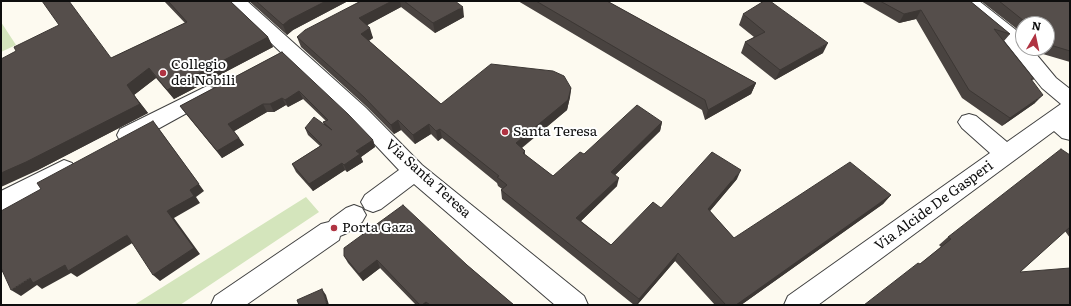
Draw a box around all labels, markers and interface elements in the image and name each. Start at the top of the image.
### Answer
north arrow [1015,16,1055,56]
text: N [1031,17,1043,34]
place label: Collegio dei Nobili [171,57,235,90]
marker: Collegio dei Nobili [158,68,168,78]
place label: Santa Teresa [513,124,597,140]
marker: Santa Teresa [500,127,510,137]
street label: Via Santa Teresa [382,136,474,222]
street label: Via Alcide De Gasperi [872,157,996,255]
place label: Porta Gaza [342,220,413,236]
marker: Porta Gaza [329,223,339,233]

